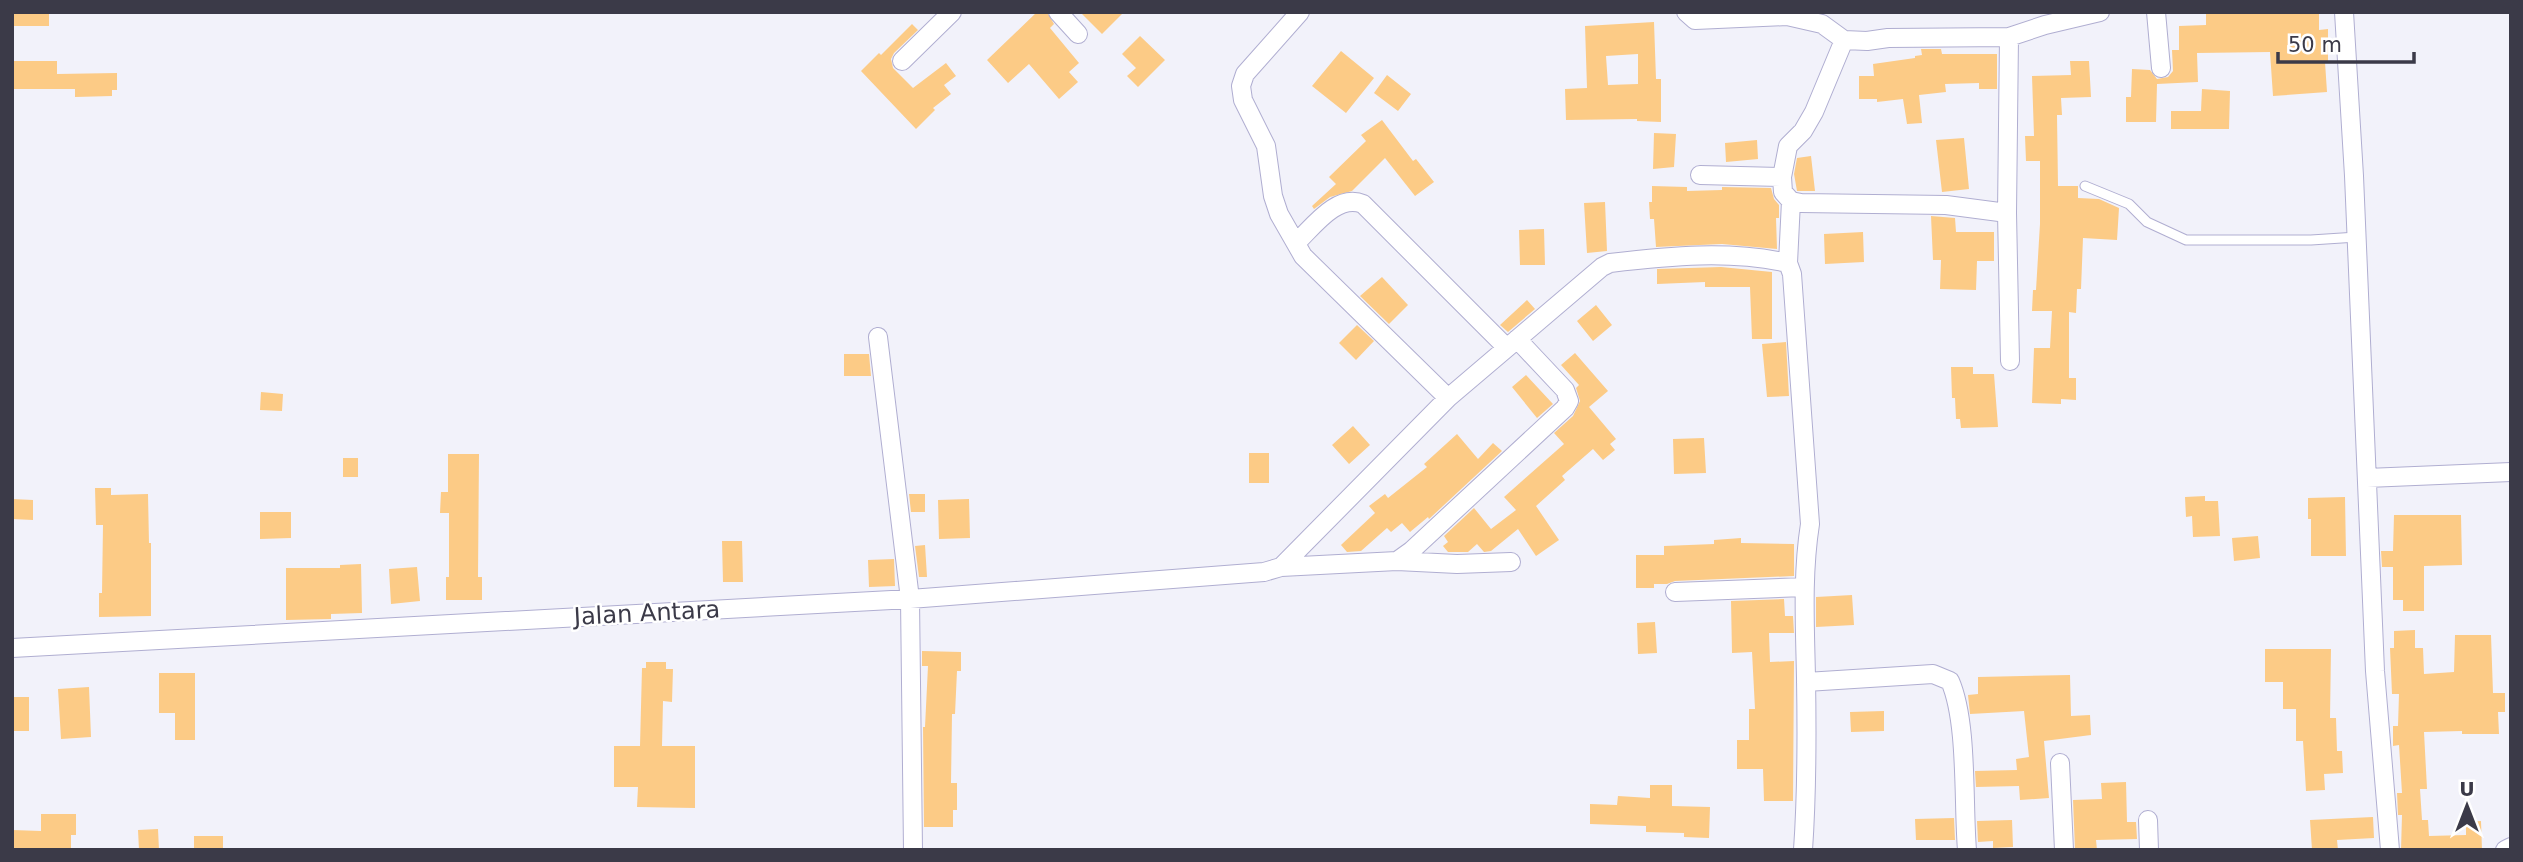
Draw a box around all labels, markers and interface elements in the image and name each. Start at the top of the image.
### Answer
scale bar [2278,21,2414,65]
text: 50 m [2288,33,2342,57]
street label: Jalan Antara [571,595,721,631]
north arrow [2432,771,2502,841]
text: U [2459,778,2475,800]

